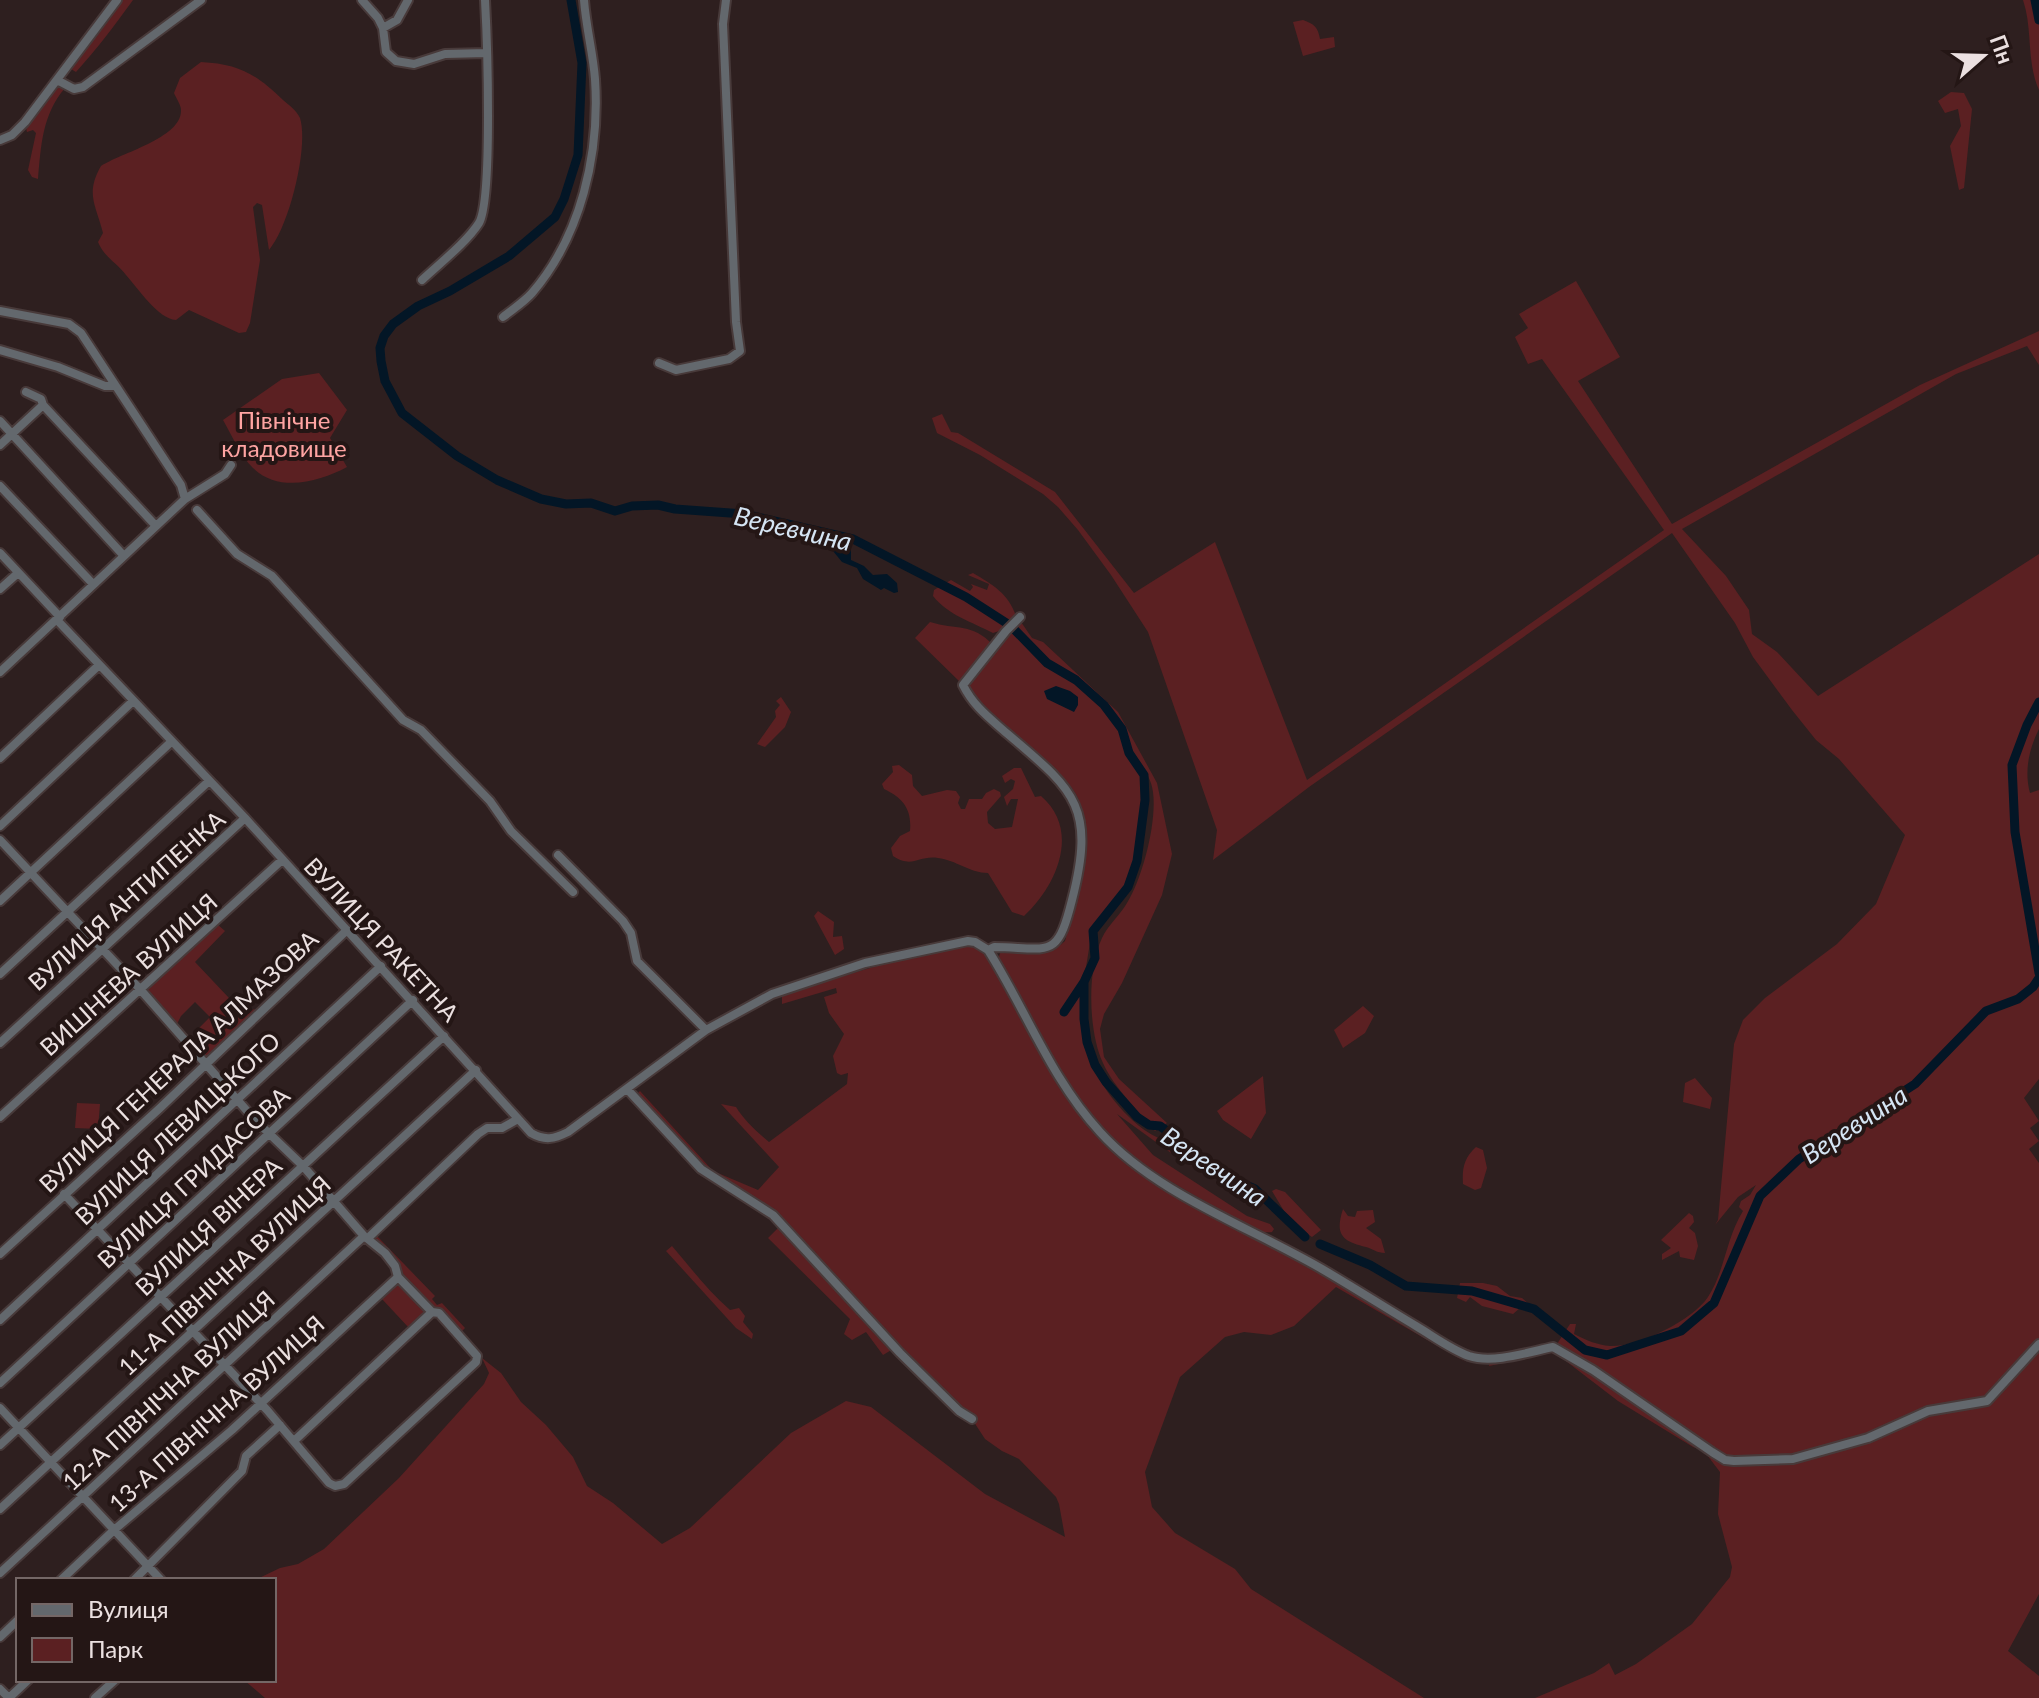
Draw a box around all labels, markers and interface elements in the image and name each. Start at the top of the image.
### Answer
north arrow [1943,16,2023,96]
text: Пн [1985,31,2020,67]
park label: Північне кладовище [221,405,347,462]
water label: Веревчина [731,499,855,557]
street label: ВУЛИЦЯ АНТИПЕНКА [22,804,231,996]
street label: ВУЛИЦЯ РАКЕТНА [299,851,466,1028]
street label: ВИШНЕВА ВУЛИЦЯ [33,887,223,1061]
street label: ВУЛИЦЯ ГЕНЕРАЛА АЛМАЗОВА [33,923,324,1198]
street label: ВУЛИЦЯ ЛЕВИЦЬКОГО [69,1025,285,1231]
water label: Веревчина [1795,1078,1913,1170]
street label: ВУЛИЦЯ ГРИДАСОВА [91,1080,296,1274]
water label: Веревчина [1155,1119,1273,1213]
street label: ВУЛИЦЯ ВІНЕРА [129,1150,288,1301]
street label: 11-А ПІВНІЧНА ВУЛИЦЯ [112,1169,336,1381]
street label: 12-А ПІВНІЧНА ВУЛИЦЯ [56,1284,280,1496]
street label: 13-А ПІВНІЧНА ВУЛИЦЯ [102,1309,330,1517]
legend [16,1578,276,1682]
text: Вулиця [88,1594,169,1623]
text: Парк [88,1634,144,1663]

